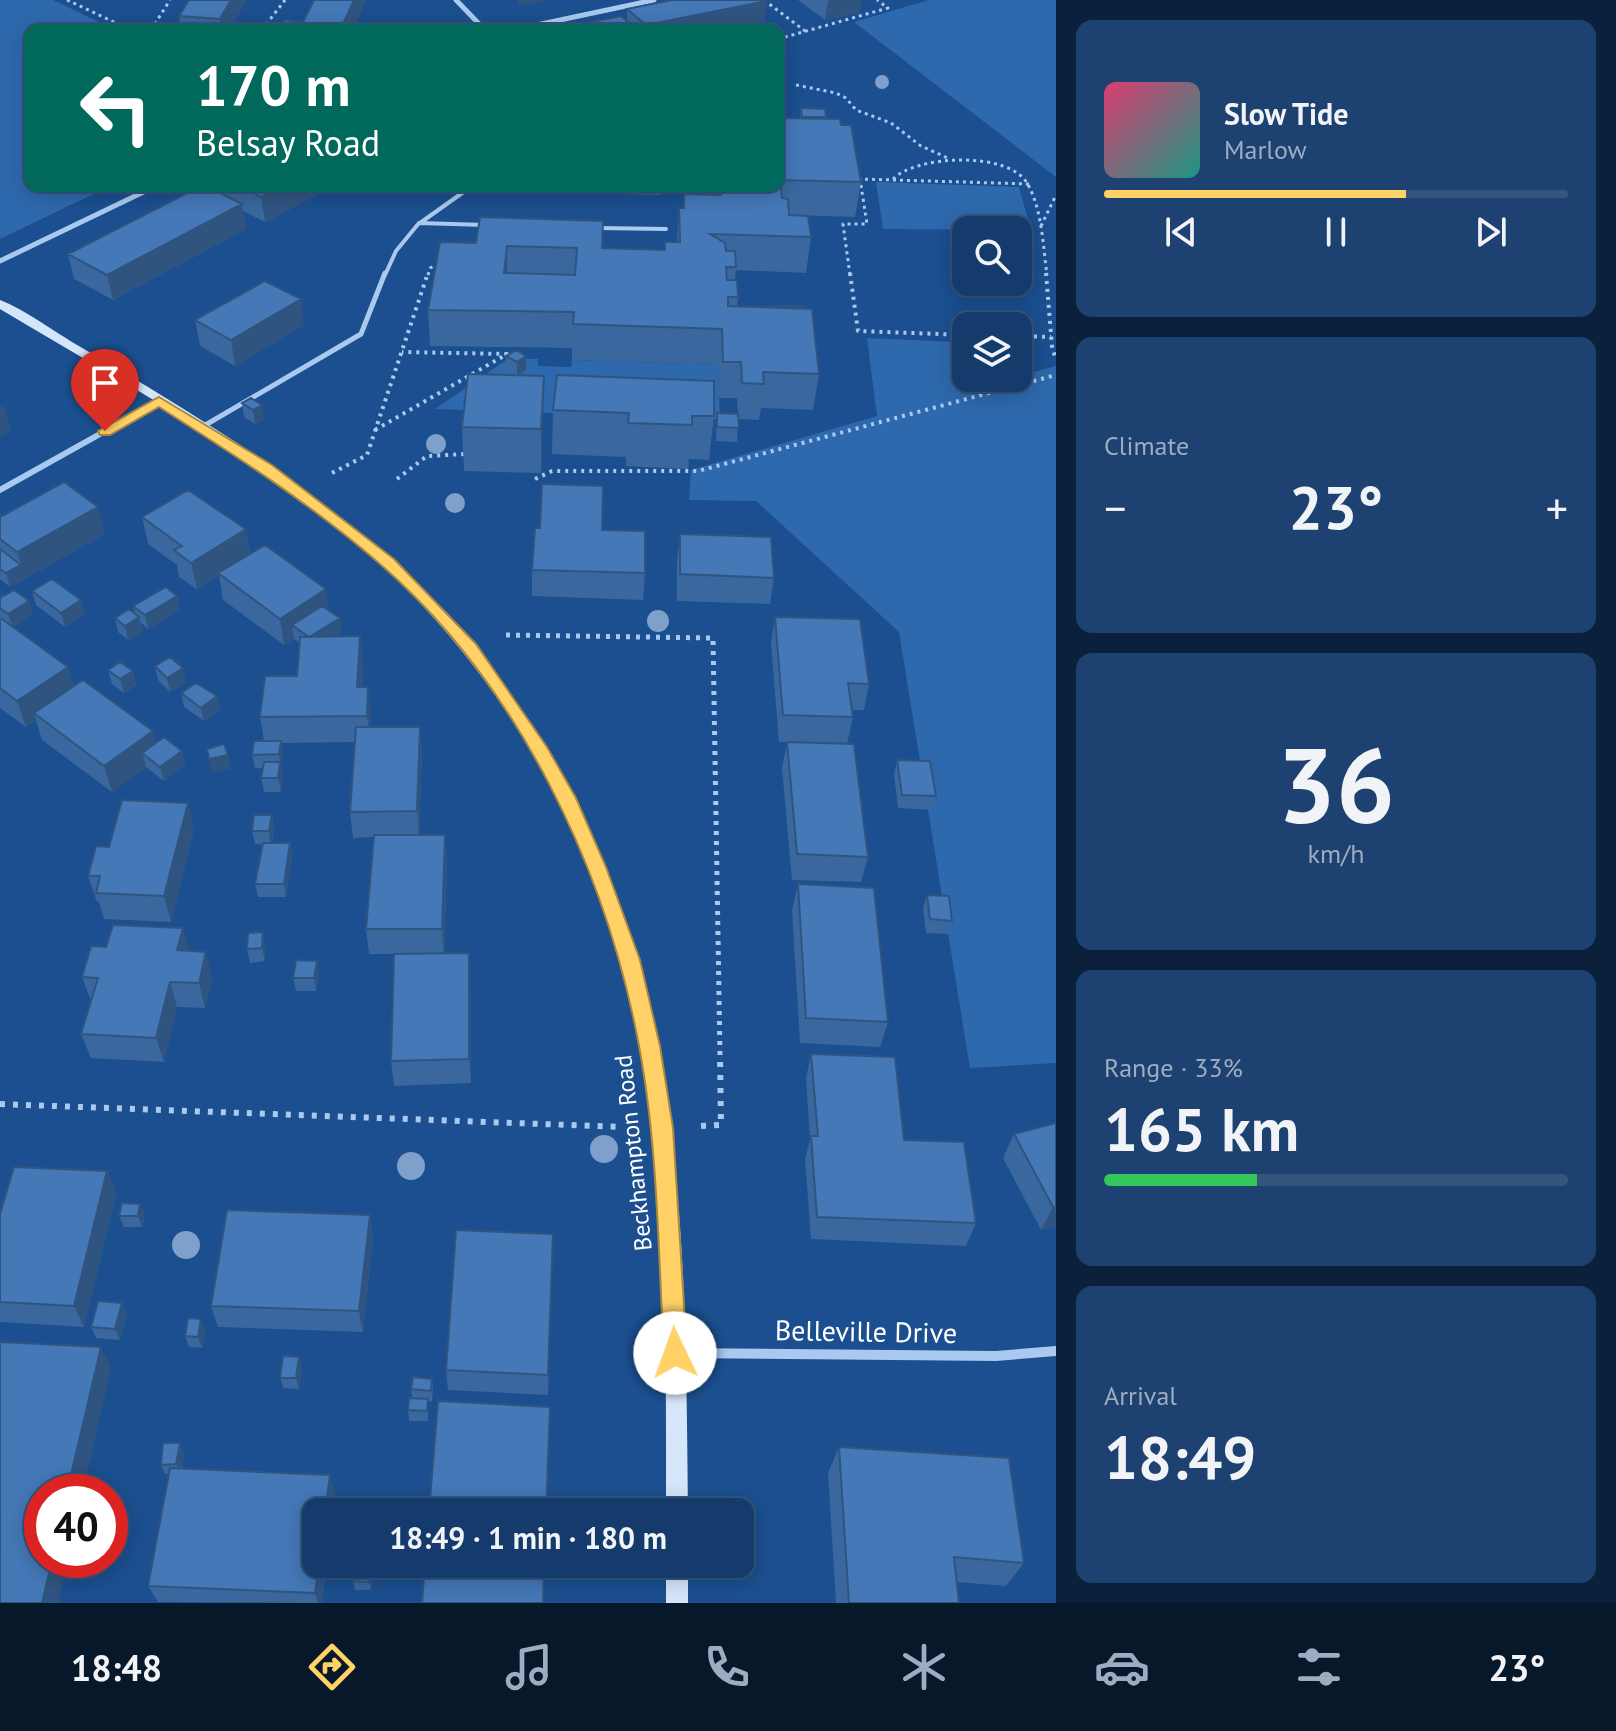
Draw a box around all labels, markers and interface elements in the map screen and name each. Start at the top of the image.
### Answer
text: 170 m [196,49,351,121]
icon: left [64,56,168,160]
text: Slow Tide [1224,94,1349,133]
text: Belsay Road [196,119,380,166]
text: Marlow [1224,133,1307,166]
icon: previous [1159,210,1203,254]
icon: pause [1314,210,1358,254]
icon: next [1469,210,1513,254]
map controls [952,216,1032,392]
button: search [952,216,1032,296]
button: layers [952,312,1032,392]
pin [71,349,139,431]
icon: arrive [83,361,127,405]
text: Climate [1104,429,1189,462]
text: 23° [1289,468,1383,546]
text: − [1104,479,1126,536]
text: + [1546,479,1568,536]
text: 36 [1277,717,1395,852]
text: km/h [1308,837,1365,870]
text: Range · 33% [1104,1051,1243,1084]
street label: Beckhampton Road [607,1053,659,1253]
text: 165 km [1104,1090,1299,1168]
position arrow [633,1311,717,1395]
street label: Belleville Drive [775,1311,957,1351]
text: Arrival [1104,1379,1177,1412]
text: 18:49 [1104,1418,1256,1496]
speed limit sign: 40 [24,1474,128,1578]
text: 18:49 · 1 min · 180 m [389,1518,667,1557]
icon: directions [304,1639,360,1695]
icon: music [501,1639,557,1695]
icon: phone [699,1639,755,1695]
icon: climate [896,1639,952,1695]
icon: car [1094,1639,1150,1695]
icon: filters [1291,1639,1347,1695]
text: 18:48 [71,1644,162,1691]
text: 23° [1489,1644,1545,1691]

